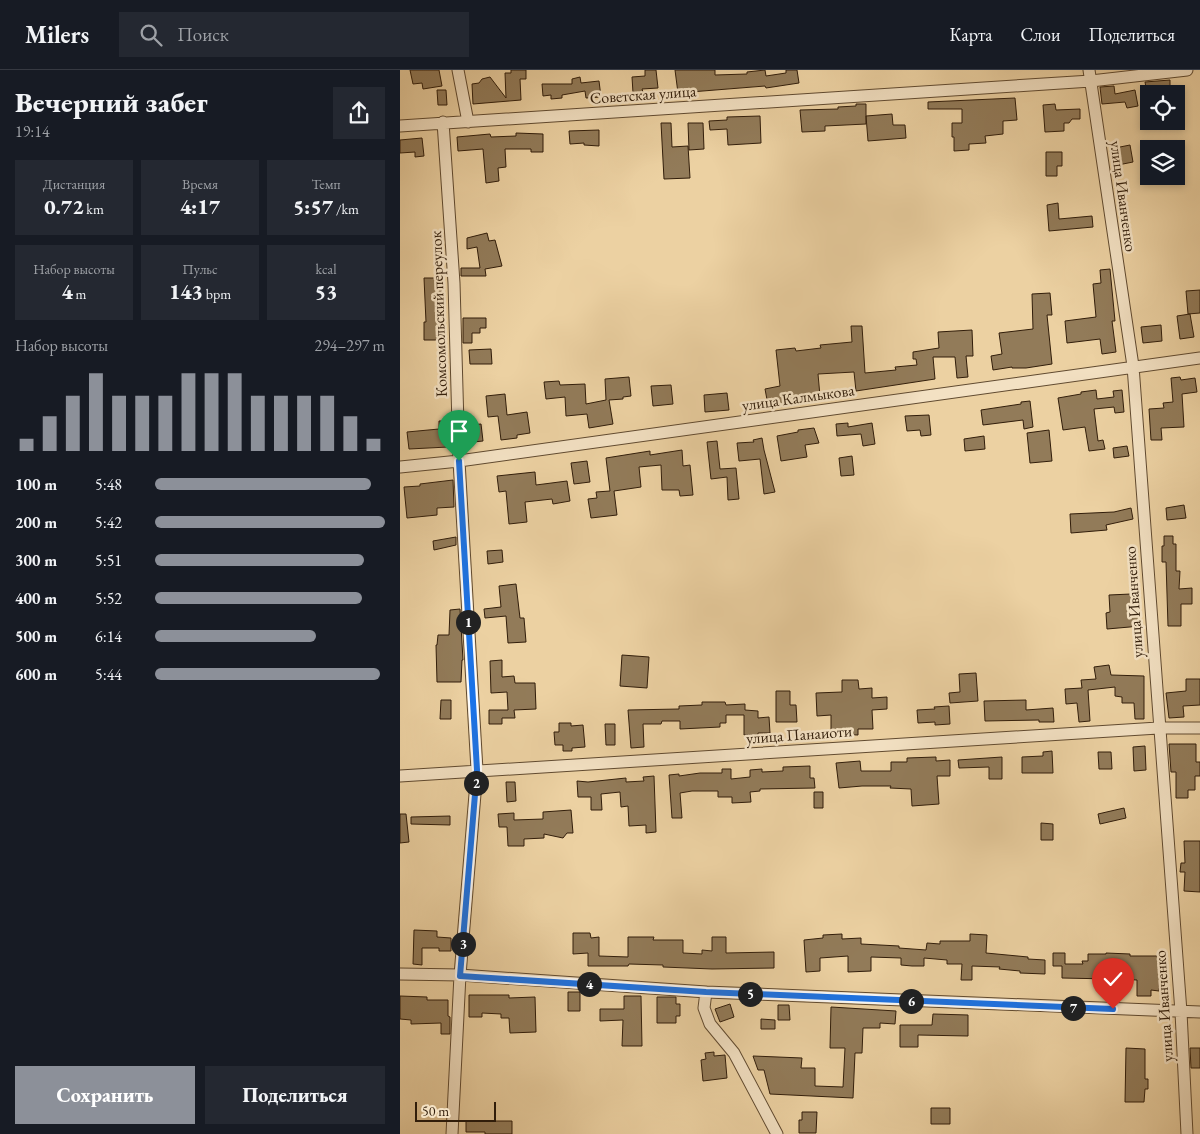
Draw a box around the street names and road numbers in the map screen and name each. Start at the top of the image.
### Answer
street label: Советская улица [589,80,698,109]
street label: улица Иванченко [1105,139,1142,253]
street label: Комсомольский переулок [425,230,452,397]
street label: улица Калмыкова [740,379,856,416]
street label: улица Иванченко [1119,545,1148,659]
street label: улица Панаиоти [745,720,853,749]
street label: улица Иванченко [1149,949,1178,1063]

